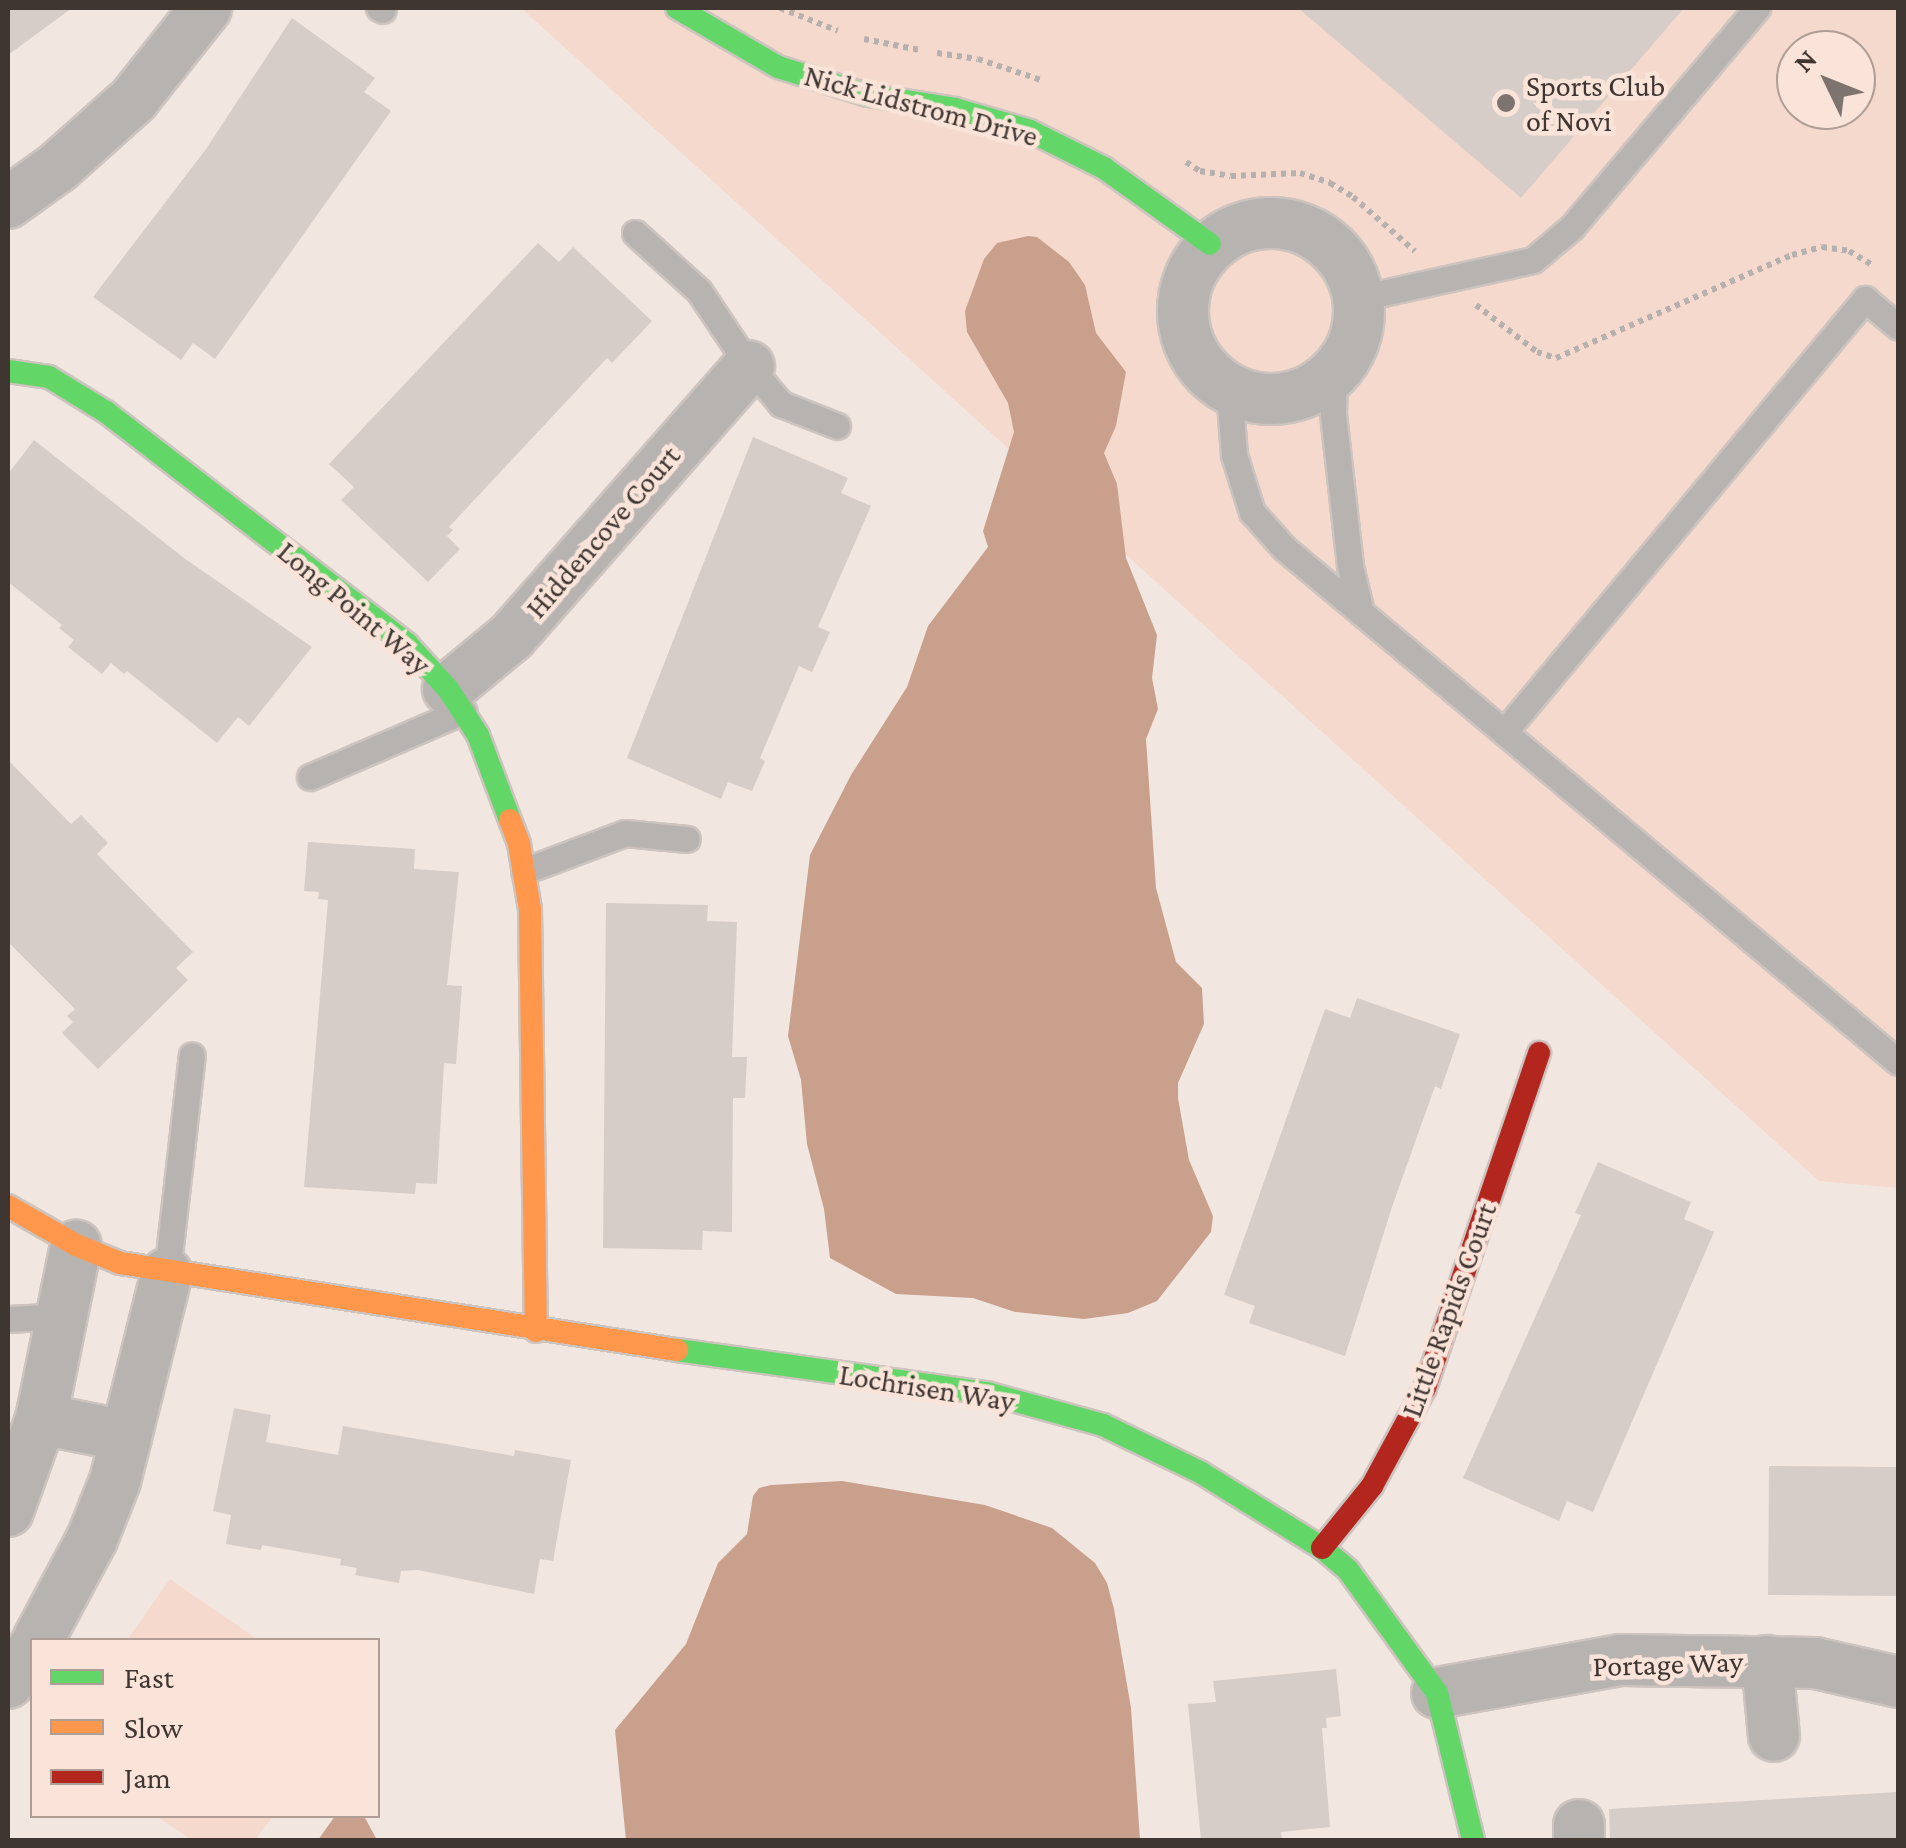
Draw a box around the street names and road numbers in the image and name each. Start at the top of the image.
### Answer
street label: Nick Lidstrom Drive [800,58,1042,154]
street label: Hiddencove Court [518,438,688,626]
street label: Long Point Way [270,534,438,682]
street label: Little Rapids Court [1394,1198,1504,1422]
street label: Lochrisen Way [837,1356,1017,1420]
street label: Portage Way [1592,1643,1744,1685]

